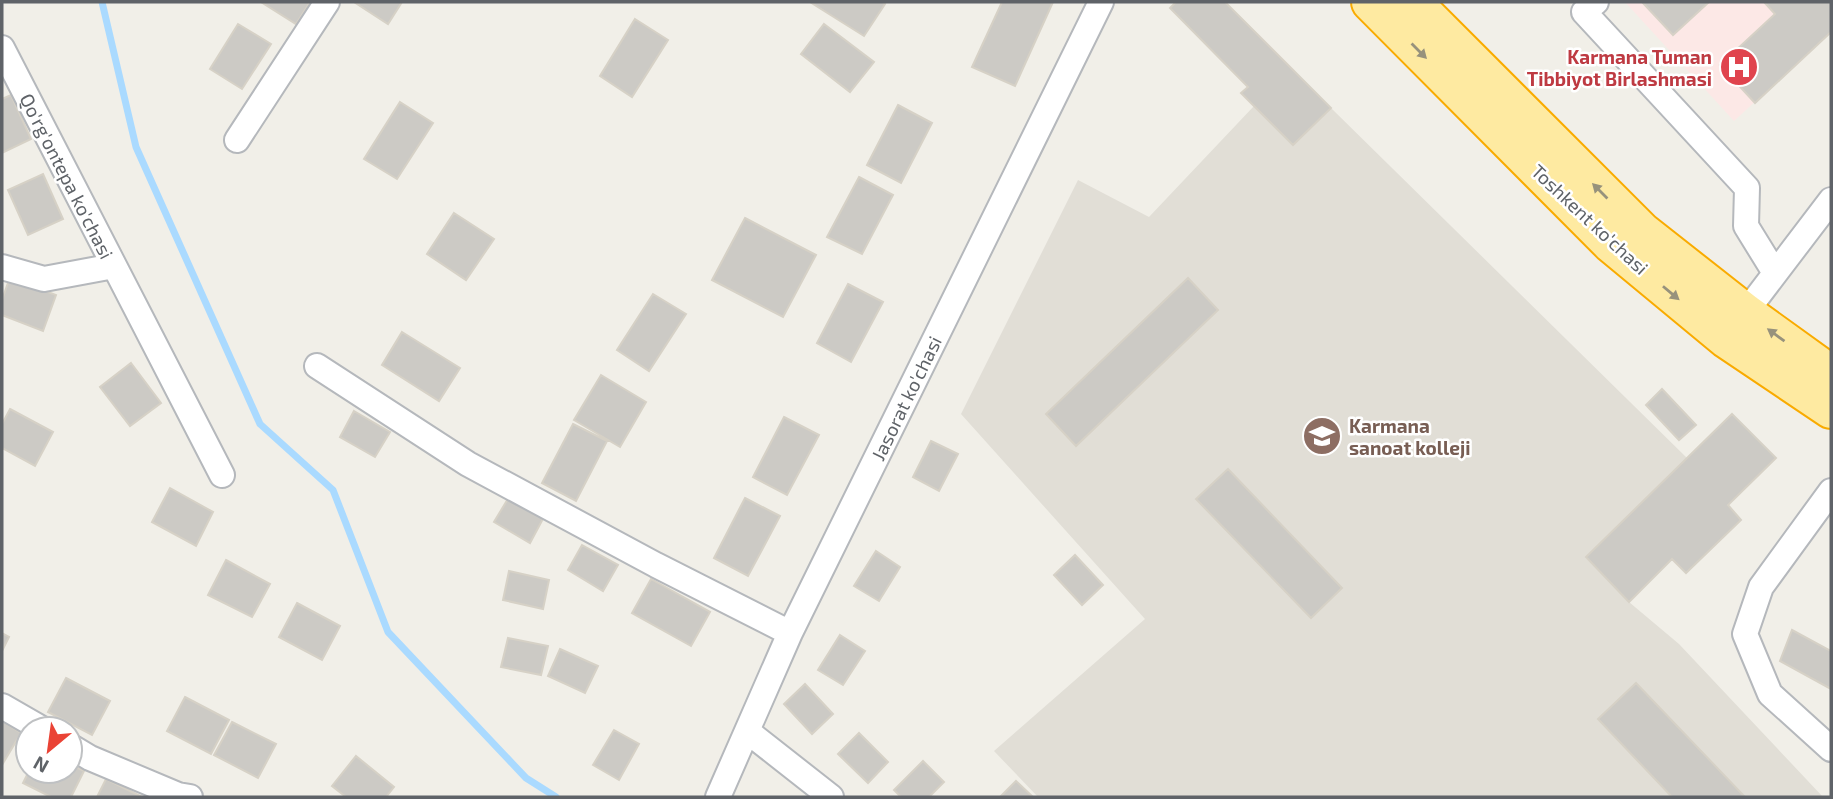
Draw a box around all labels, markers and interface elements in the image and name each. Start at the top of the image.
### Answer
one-way arrow [1410,42,1426,59]
place label: Karmana Tuman Tibbiyot Birlashmasi [1527,45,1712,91]
hospital icon: Karmana Tuman Tibbiyot Birlashmasi [1718,46,1760,88]
street label: Qo'rg'ontepa ko'chasi [15,89,119,263]
street label: Toshkent ko'chasi [1527,159,1653,279]
one-way arrow [1592,182,1609,199]
one-way arrow [1663,285,1680,300]
one-way arrow [1767,328,1785,342]
street label: Jasorat ko'chasi [866,332,946,464]
place label: Karmana sanoat kolleji [1349,414,1470,459]
school or university icon: Karmana sanoat kolleji [1301,415,1343,457]
north arrow [14,715,84,785]
text: N [29,752,52,779]

